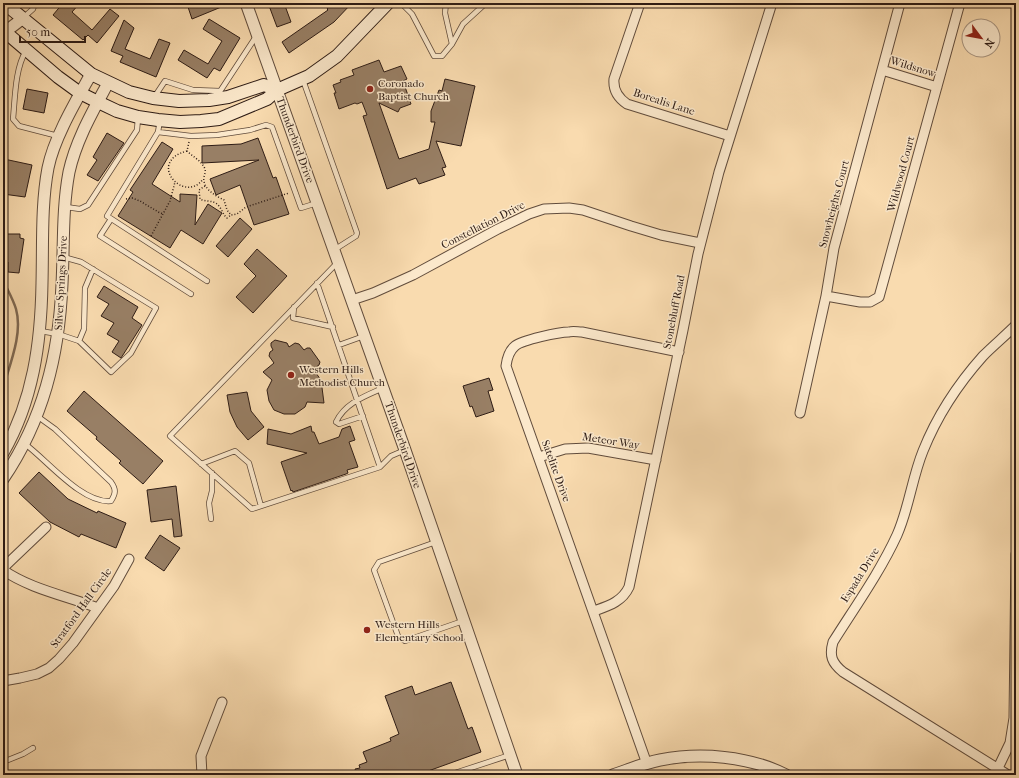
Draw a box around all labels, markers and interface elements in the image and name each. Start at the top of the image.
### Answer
scale bar [20,18,85,44]
north arrow [961,18,1001,58]
text: 50 m [26,25,50,39]
text: N [981,36,997,51]
street label: Wildsnow [888,54,938,80]
place label: Coronado Baptist Church [378,77,450,103]
marker: Coronado Baptist Church [365,84,375,94]
street label: Borealis Lane [632,86,697,118]
street label: Thunderbird Drive [273,95,317,186]
street label: Wildwood Court [884,135,917,214]
street label: Snowheights Court [816,159,852,249]
street label: Constellation Drive [439,198,527,252]
street label: Silver Springs Drive [52,235,70,331]
street label: Stonebluff Road [660,273,688,350]
place label: Western Hills Methodist Church [298,363,386,389]
marker: Western Hills Methodist Church [286,370,296,380]
street label: Thunderbird Drive [382,400,424,491]
street label: Meteor Way [581,430,642,452]
street label: Satelite Drive [539,438,573,504]
street label: Espada Drive [838,545,882,605]
street label: Stratford Hall Circle [48,565,115,651]
place label: Western Hills Elementary School [374,618,464,644]
marker: Western Hills Elementary School [362,625,372,635]

